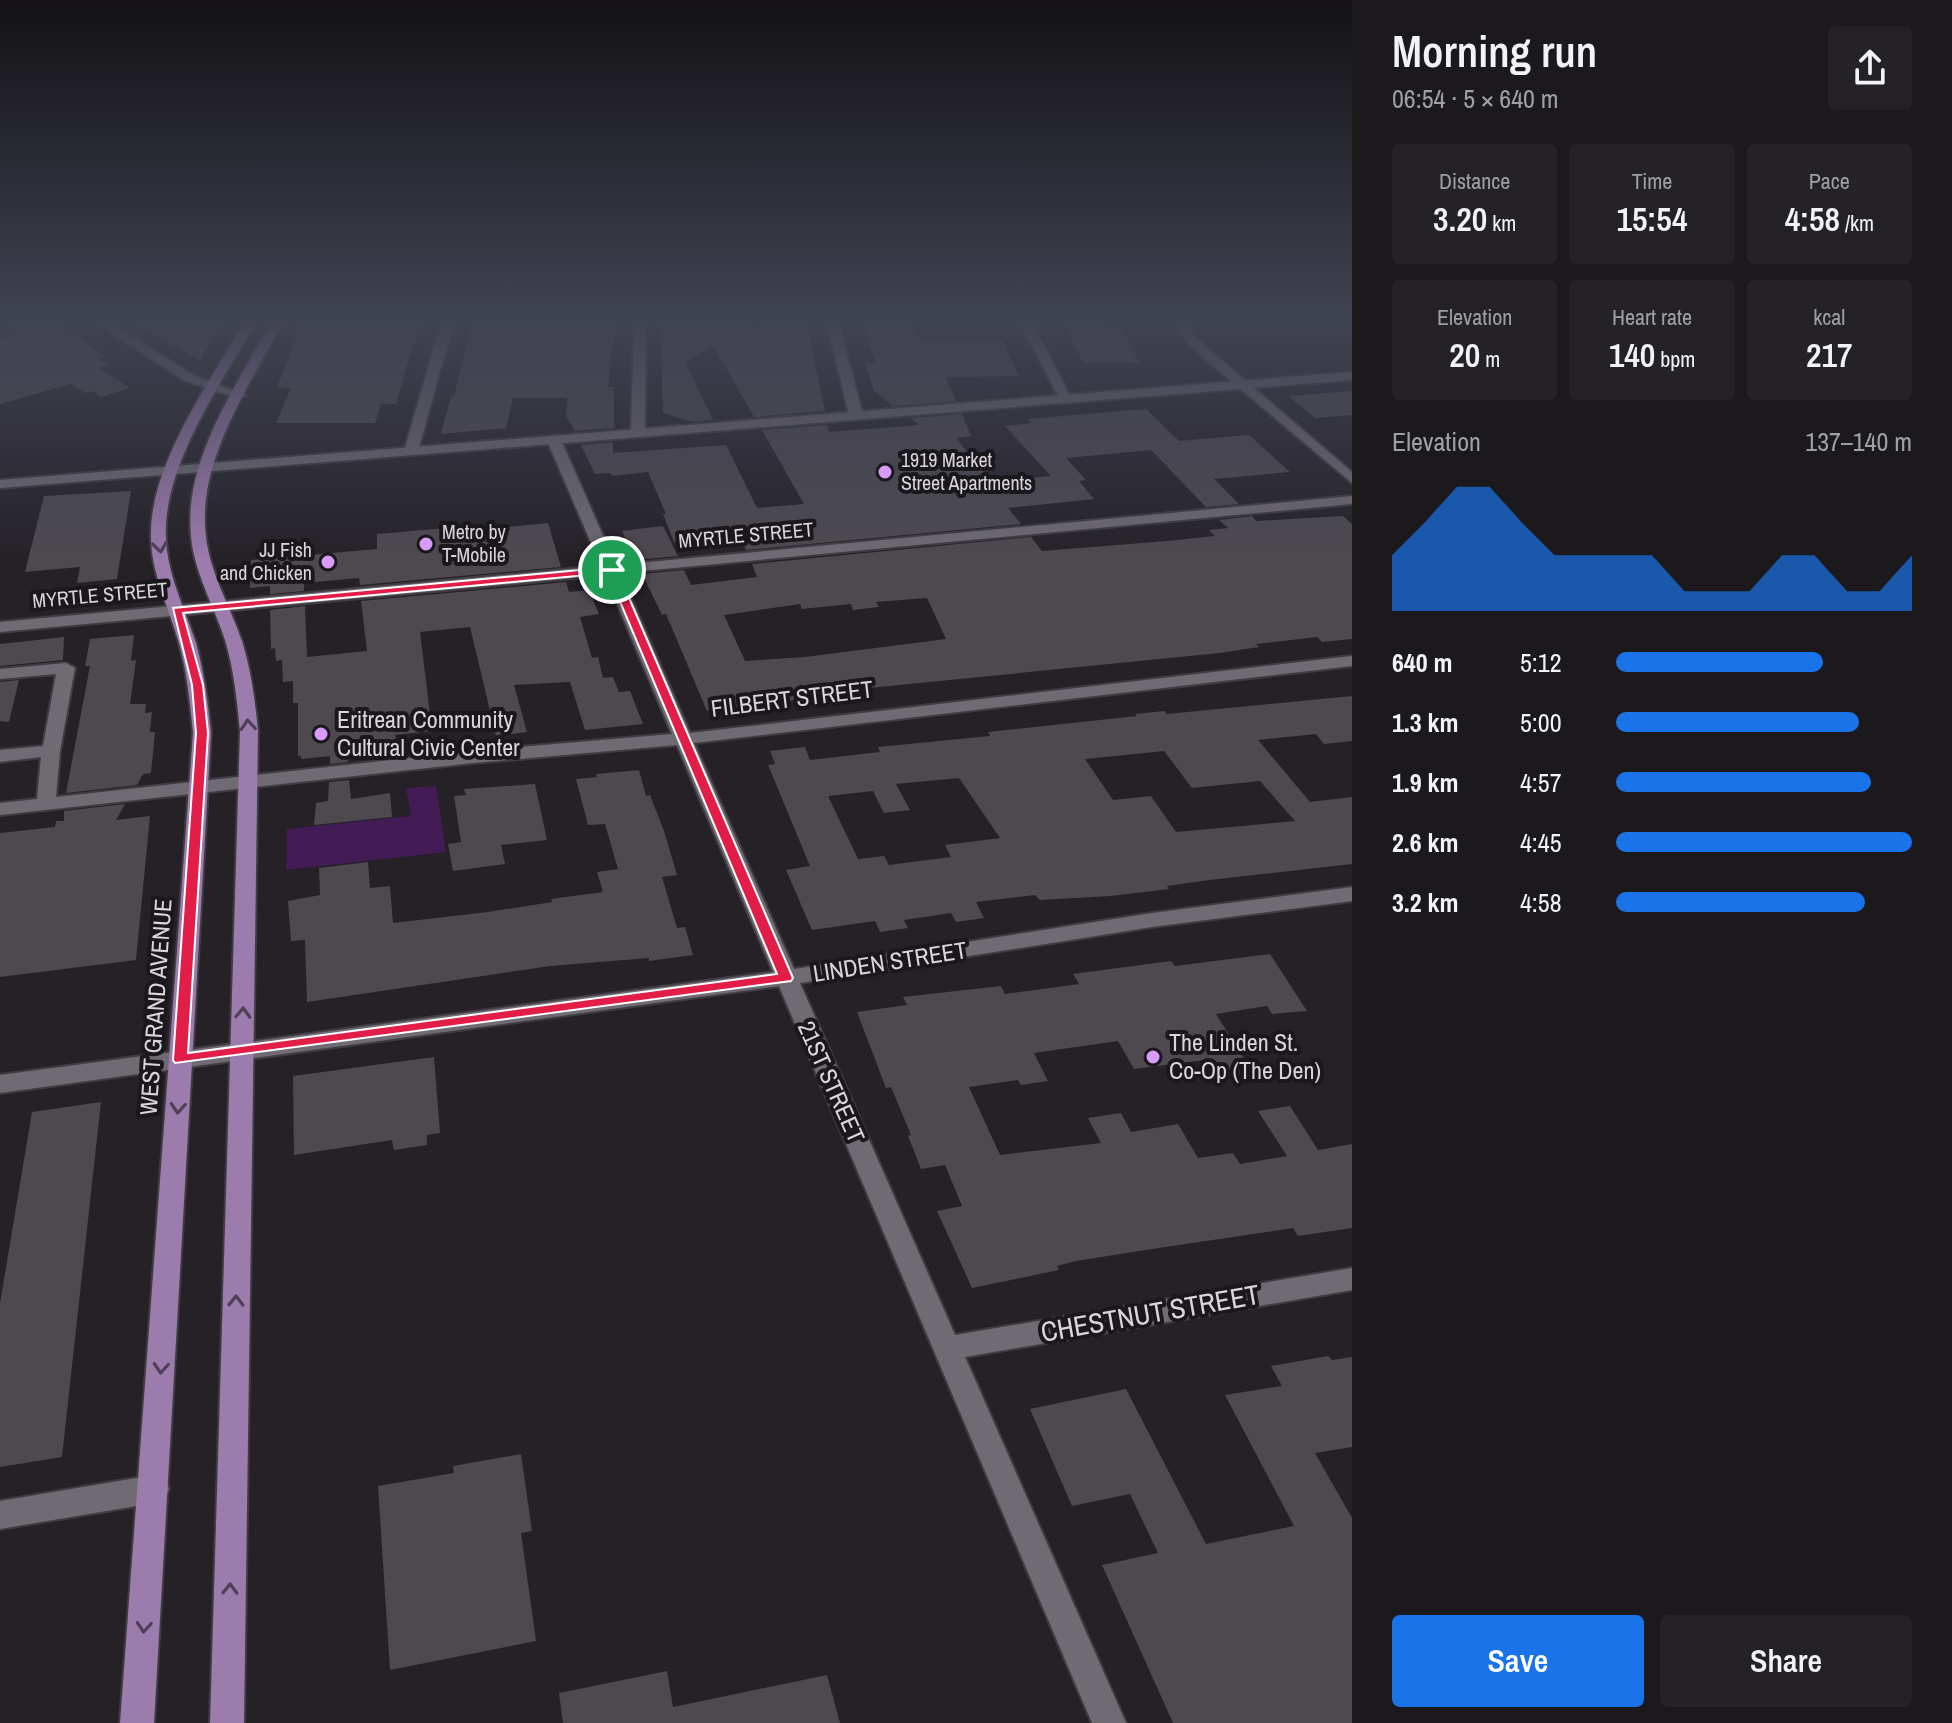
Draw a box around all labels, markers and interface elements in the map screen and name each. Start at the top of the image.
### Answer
text: Morning run [1392,21,1597,81]
button: share [1828,26,1912,110]
text: 06:54 · 5 × 640 m [1392,81,1559,116]
text: Distance [1439,166,1510,196]
text: Time [1632,166,1672,196]
text: Pace [1809,166,1850,196]
text: 3.20 [1433,196,1487,242]
text: 15:54 [1617,196,1687,242]
text: 4:58 [1785,196,1840,242]
text: km [1487,208,1516,238]
text: /km [1840,208,1874,238]
text: Elevation [1437,302,1512,332]
text: Heart rate [1612,302,1692,332]
text: kcal [1813,302,1845,332]
text: 20 [1449,332,1480,378]
text: 140 [1609,332,1655,378]
text: 217 [1806,332,1853,378]
text: m [1480,344,1500,374]
text: bpm [1655,344,1695,374]
text: Elevation [1392,424,1481,459]
text: 137–140 m [1805,424,1912,459]
place label: 1919 Market Street Apartments [901,446,1032,496]
marker: 1919 Market Street Apartments [876,463,894,481]
street label: MYRTLE STREET [677,515,815,554]
place label: Metro by T-Mobile [442,518,507,568]
marker: Metro by T-Mobile [417,535,435,553]
place label: JJ Fish and Chicken [220,536,312,586]
pin [578,536,646,604]
one-way arrow [151,540,168,554]
icon: arrive [590,548,634,592]
marker: JJ Fish and Chicken [319,553,337,571]
street label: MYRTLE STREET [31,575,169,614]
text: 640 m [1392,645,1452,680]
text: 5:12 [1520,645,1562,680]
street label: FILBERT STREET [709,672,875,724]
place label: Eritrean Community Cultural Civic Center [337,703,520,763]
text: 1.3 km [1392,705,1458,740]
text: 5:00 [1520,705,1562,740]
one-way arrow [240,718,257,731]
marker: Eritrean Community Cultural Civic Center [312,725,330,743]
text: 1.9 km [1392,765,1458,800]
text: 4:57 [1520,765,1562,800]
text: 2.6 km [1392,825,1458,860]
text: 4:45 [1520,825,1562,860]
text: 3.2 km [1392,885,1458,920]
text: 4:58 [1520,885,1562,920]
street label: WEST GRAND AVENUE [131,898,179,1116]
street label: LINDEN STREET [811,933,969,989]
one-way arrow [234,1006,251,1019]
street label: 21ST STREET [791,1016,873,1147]
place label: The Linden St. Co-Op (The Den) [1169,1026,1321,1086]
marker: The Linden St. Co-Op (The Den) [1144,1048,1162,1066]
one-way arrow [169,1102,186,1115]
street label: CHESTNUT STREET [1038,1275,1262,1351]
one-way arrow [227,1294,245,1307]
one-way arrow [153,1362,170,1375]
one-way arrow [221,1582,239,1595]
button: Save [1392,1615,1644,1707]
button: Share [1660,1615,1912,1707]
one-way arrow [136,1621,153,1634]

